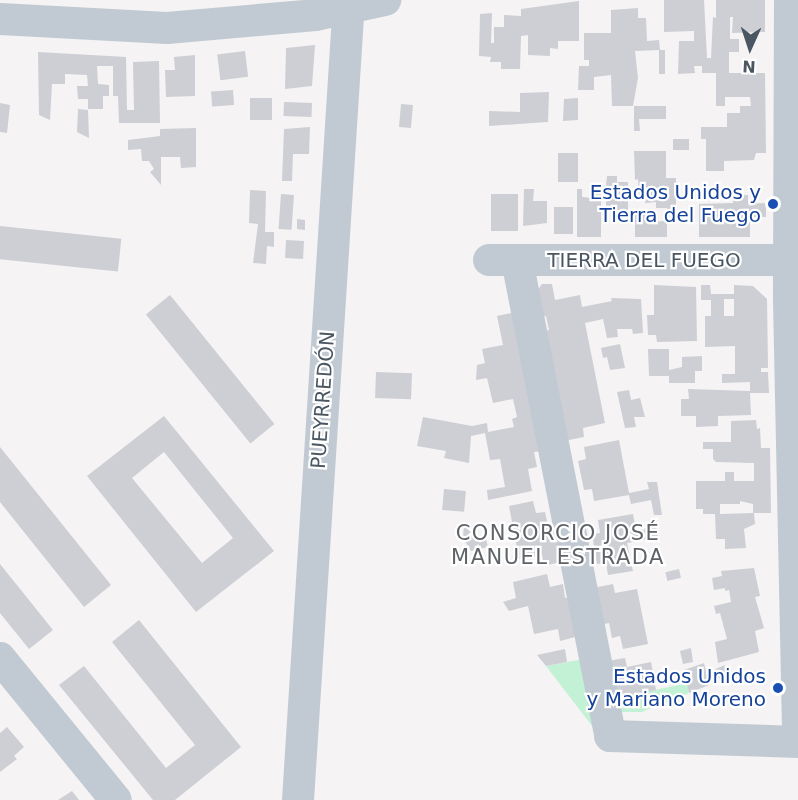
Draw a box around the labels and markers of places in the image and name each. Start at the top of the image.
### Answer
place label: Estados Unidos y Tierra del Fuego [590,180,761,227]
marker: Estados Unidos y Tierra del Fuego [766,197,780,211]
place label: Estados Unidos y Mariano Moreno [586,664,766,711]
marker: Estados Unidos y Mariano Moreno [771,681,785,695]

